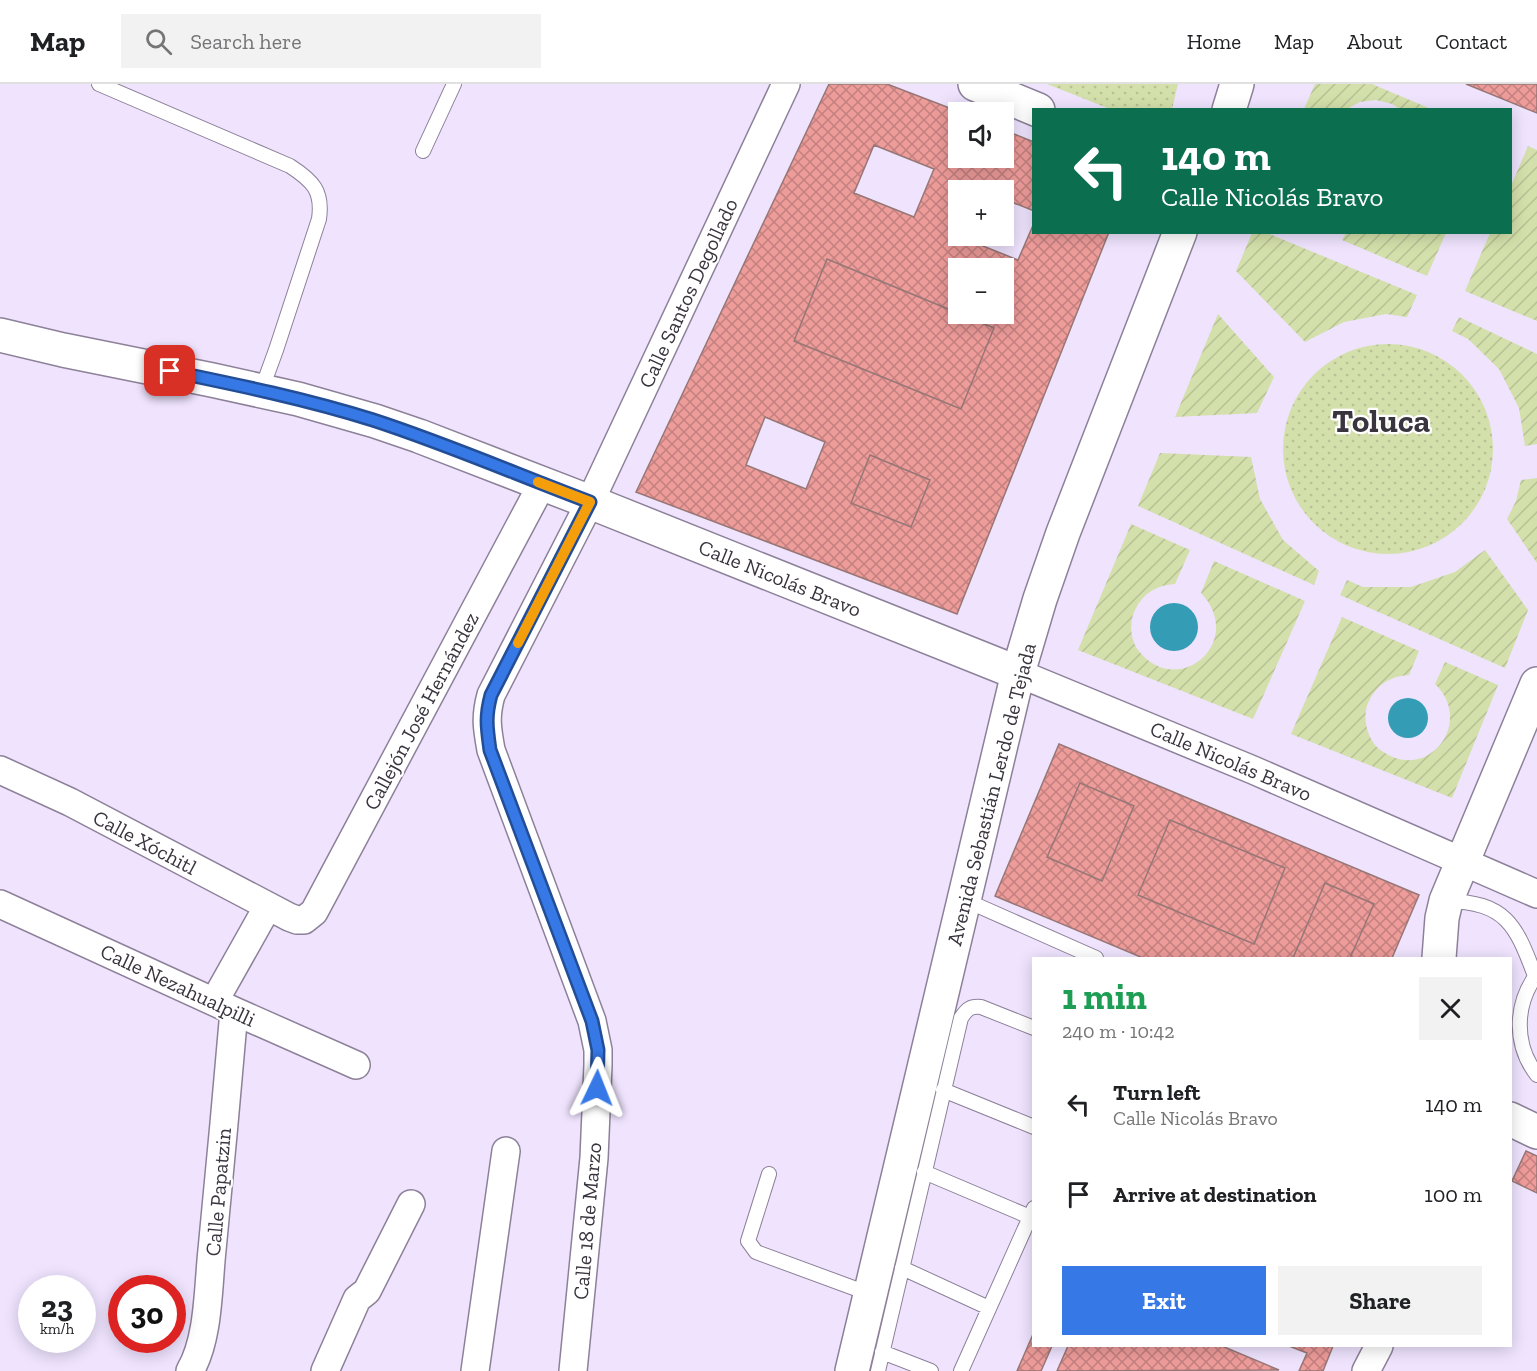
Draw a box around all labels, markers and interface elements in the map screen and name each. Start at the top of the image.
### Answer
search box [121,14,541,68]
text: Map [30,25,85,58]
icon: search [142,25,175,58]
text: Search here [190,28,302,55]
text: Home [1187,29,1241,54]
text: Map [1274,29,1314,54]
text: About [1347,29,1402,54]
text: Contact [1435,29,1507,54]
map controls [948,102,1014,324]
button: sound [948,102,1014,168]
text: 140 m [1161,130,1271,181]
icon: left [1062,132,1140,210]
button: + [948,180,1014,246]
text: Calle Nicolás Bravo [1161,181,1383,213]
street label: Calle Santos Degollado [633,194,743,392]
button: − [948,258,1014,324]
pin [144,345,195,396]
icon: arrive [153,354,186,387]
district label: Toluca [1332,401,1430,440]
street label: Calle Nicolás Bravo [695,534,865,622]
street label: Callejón José Hernández [358,608,485,815]
street label: Avenida Sebastián Lerdo de Tejada [941,640,1042,948]
street label: Calle Nicolás Bravo [1146,716,1316,806]
street label: Calle Xóchitl [89,804,201,880]
street label: Calle Nezahualpilli [97,938,260,1032]
text: 1 min [1062,975,1147,1018]
button: close [1419,977,1482,1040]
text: 240 m · 10:42 [1062,1019,1175,1043]
position arrow [565,1056,629,1120]
text: Turn left [1113,1079,1200,1106]
icon: left [1062,1088,1095,1121]
text: 140 m [1425,1091,1482,1118]
text: Calle Nicolás Bravo [1113,1106,1278,1130]
street label: Calle Papatzin [200,1127,236,1257]
street label: Calle 18 de Marzo [568,1141,606,1301]
icon: arrive [1062,1178,1095,1211]
text: Arrive at destination [1113,1181,1316,1208]
text: 100 m [1424,1181,1482,1208]
button: Exit [1062,1266,1266,1335]
button: Share [1278,1266,1482,1335]
speed limit sign: 30 [108,1275,186,1353]
text: 23 [41,1289,73,1325]
text: km/h [40,1320,74,1338]

